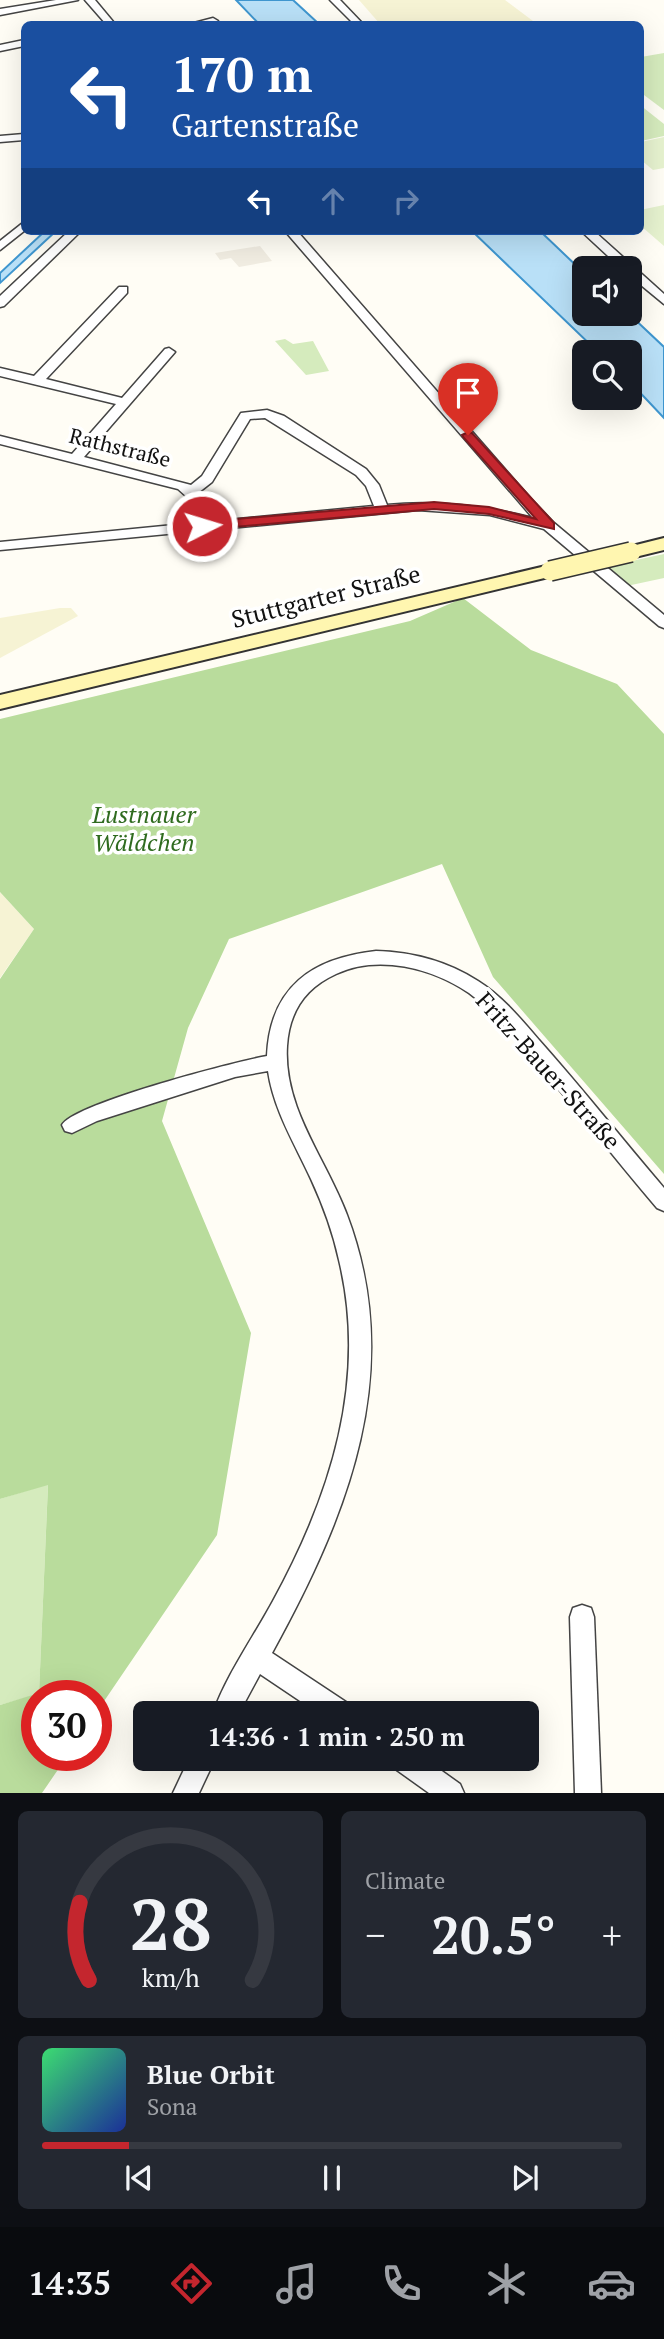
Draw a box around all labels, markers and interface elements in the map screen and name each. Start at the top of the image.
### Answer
text: 170 m [171,41,313,106]
icon: left [56,49,147,140]
text: Gartenstraße [171,104,359,146]
icon: left [241,182,279,220]
icon: ahead [314,182,352,220]
icon: right [387,182,425,220]
map controls [572,256,642,410]
button: sound [572,256,642,326]
button: search [572,340,642,410]
pin [438,363,498,435]
icon: arrive [449,374,487,412]
street label: Rathstraße [67,421,174,473]
position arrow [165,489,239,563]
street label: Stuttgarter Straße [228,557,424,635]
park label: Lustnauer Wäldchen [91,798,197,858]
street label: Fritz-Bauer-Straße [469,985,628,1156]
speed limit sign: 30 [21,1680,112,1771]
text: 14:36 · 1 min · 250 m [207,1719,465,1753]
text: Climate [365,1865,445,1896]
text: 28 [129,1875,212,1972]
text: 20.5° [431,1900,556,1969]
text: − [365,1910,385,1960]
text: + [602,1910,622,1960]
text: km/h [142,1961,200,1994]
text: Blue Orbit [147,2057,275,2091]
text: Sona [147,2091,197,2122]
icon: previous [120,2159,158,2197]
icon: pause [313,2159,351,2197]
icon: next [506,2159,544,2197]
icon: directions [167,2259,216,2308]
icon: music [272,2259,321,2308]
icon: phone [377,2259,426,2308]
icon: climate [482,2259,531,2308]
icon: car [587,2259,636,2308]
text: 14:35 [28,2262,111,2304]

